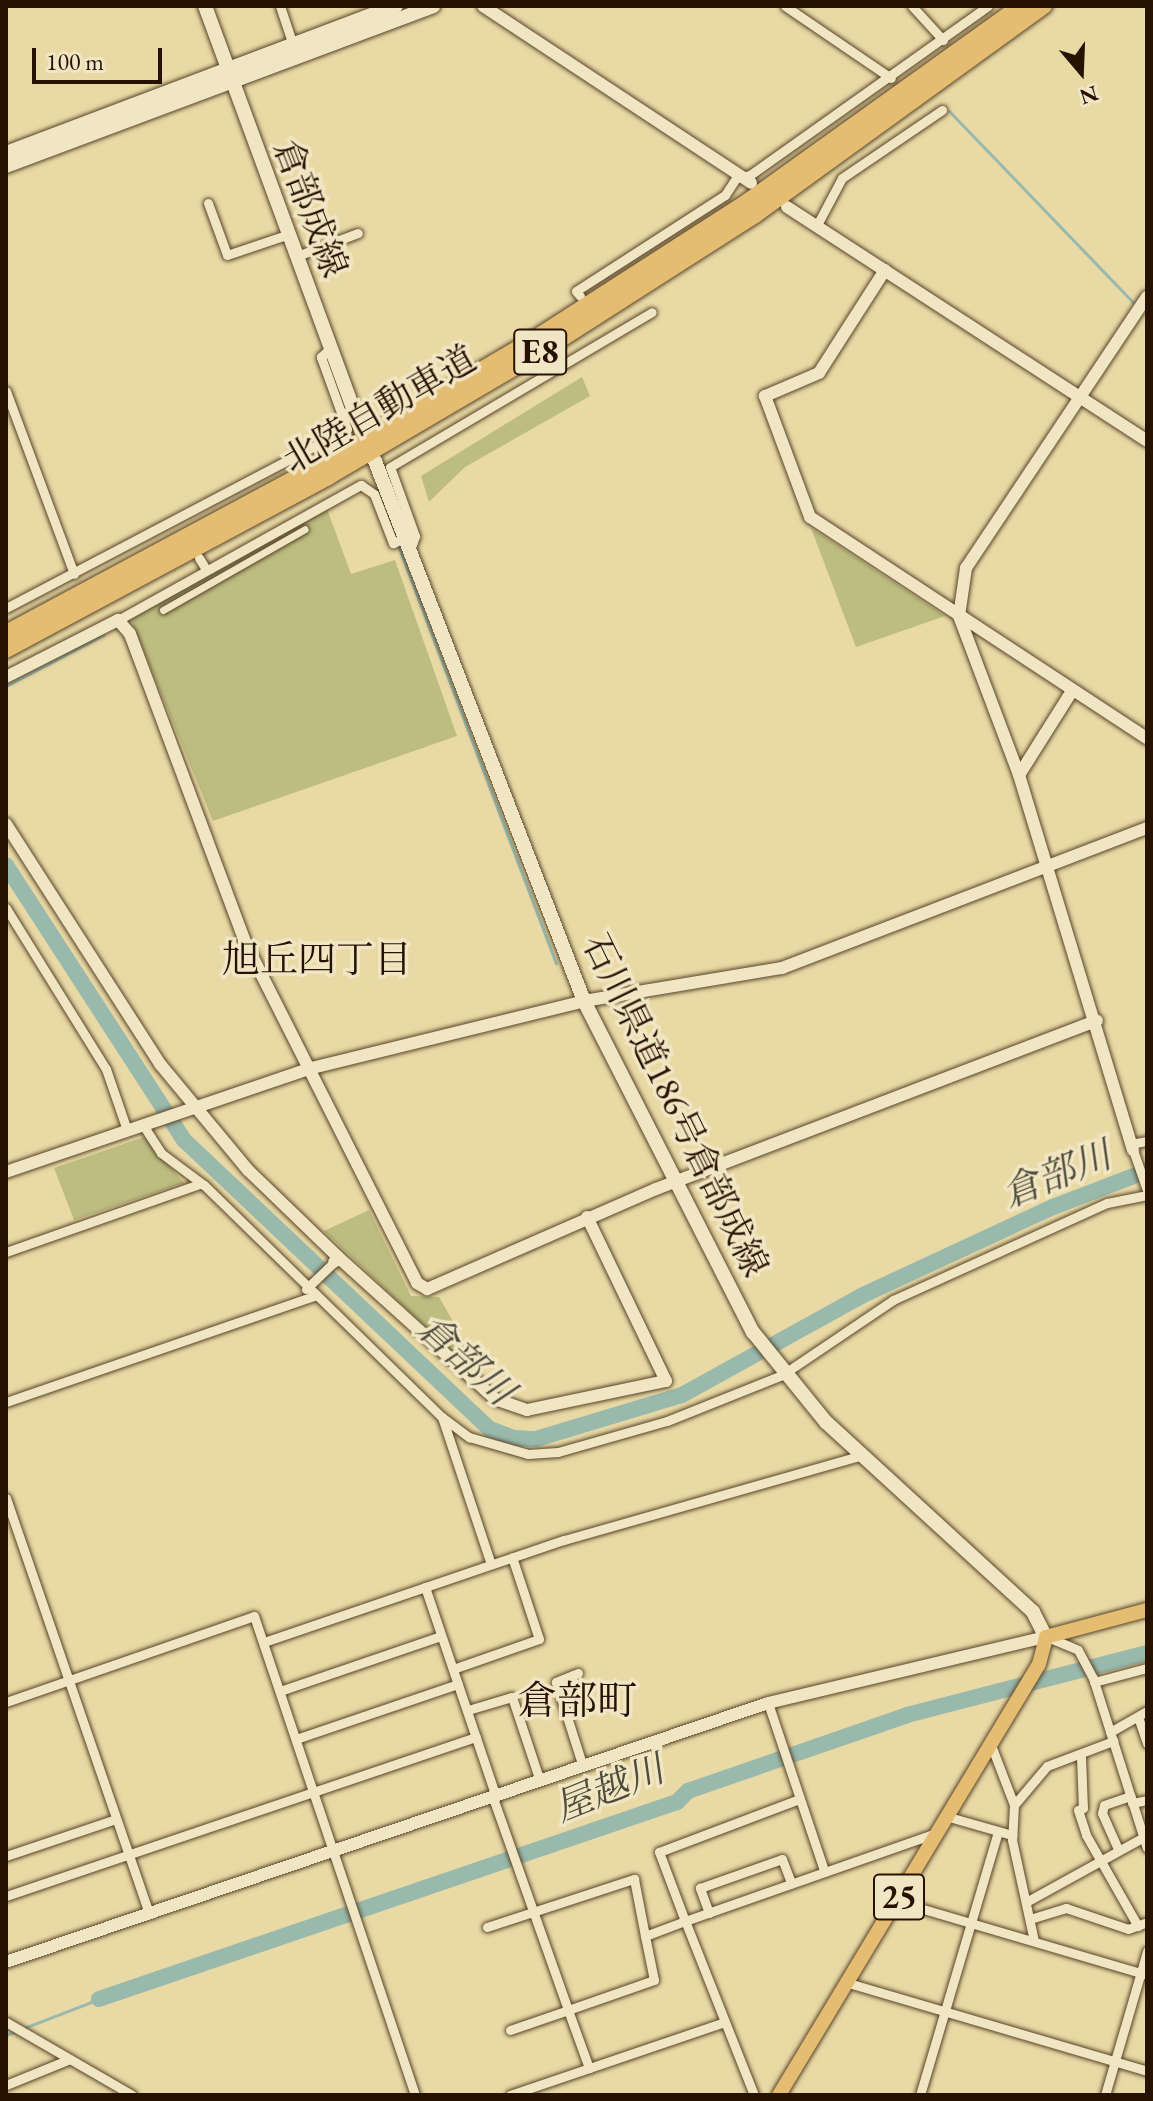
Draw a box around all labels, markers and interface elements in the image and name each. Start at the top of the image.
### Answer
scale bar [36,32,166,82]
north arrow [1041,32,1121,112]
text: 100 m [46,46,104,77]
text: N [1076,79,1102,112]
street label: 倉部成線 [265,133,357,283]
road number: E8 [512,322,568,382]
street label: 北陸自動車道 [275,336,483,482]
street label: 石川県道186号倉部成線 [574,927,778,1283]
district label: 旭丘四丁目 [222,936,412,982]
water label: 倉部川 [995,1132,1117,1216]
water label: 倉部川 [408,1304,524,1414]
district label: 倉部町 [517,1676,637,1724]
water label: 屋越川 [548,1746,670,1830]
road number: 25 [873,1867,925,1927]

